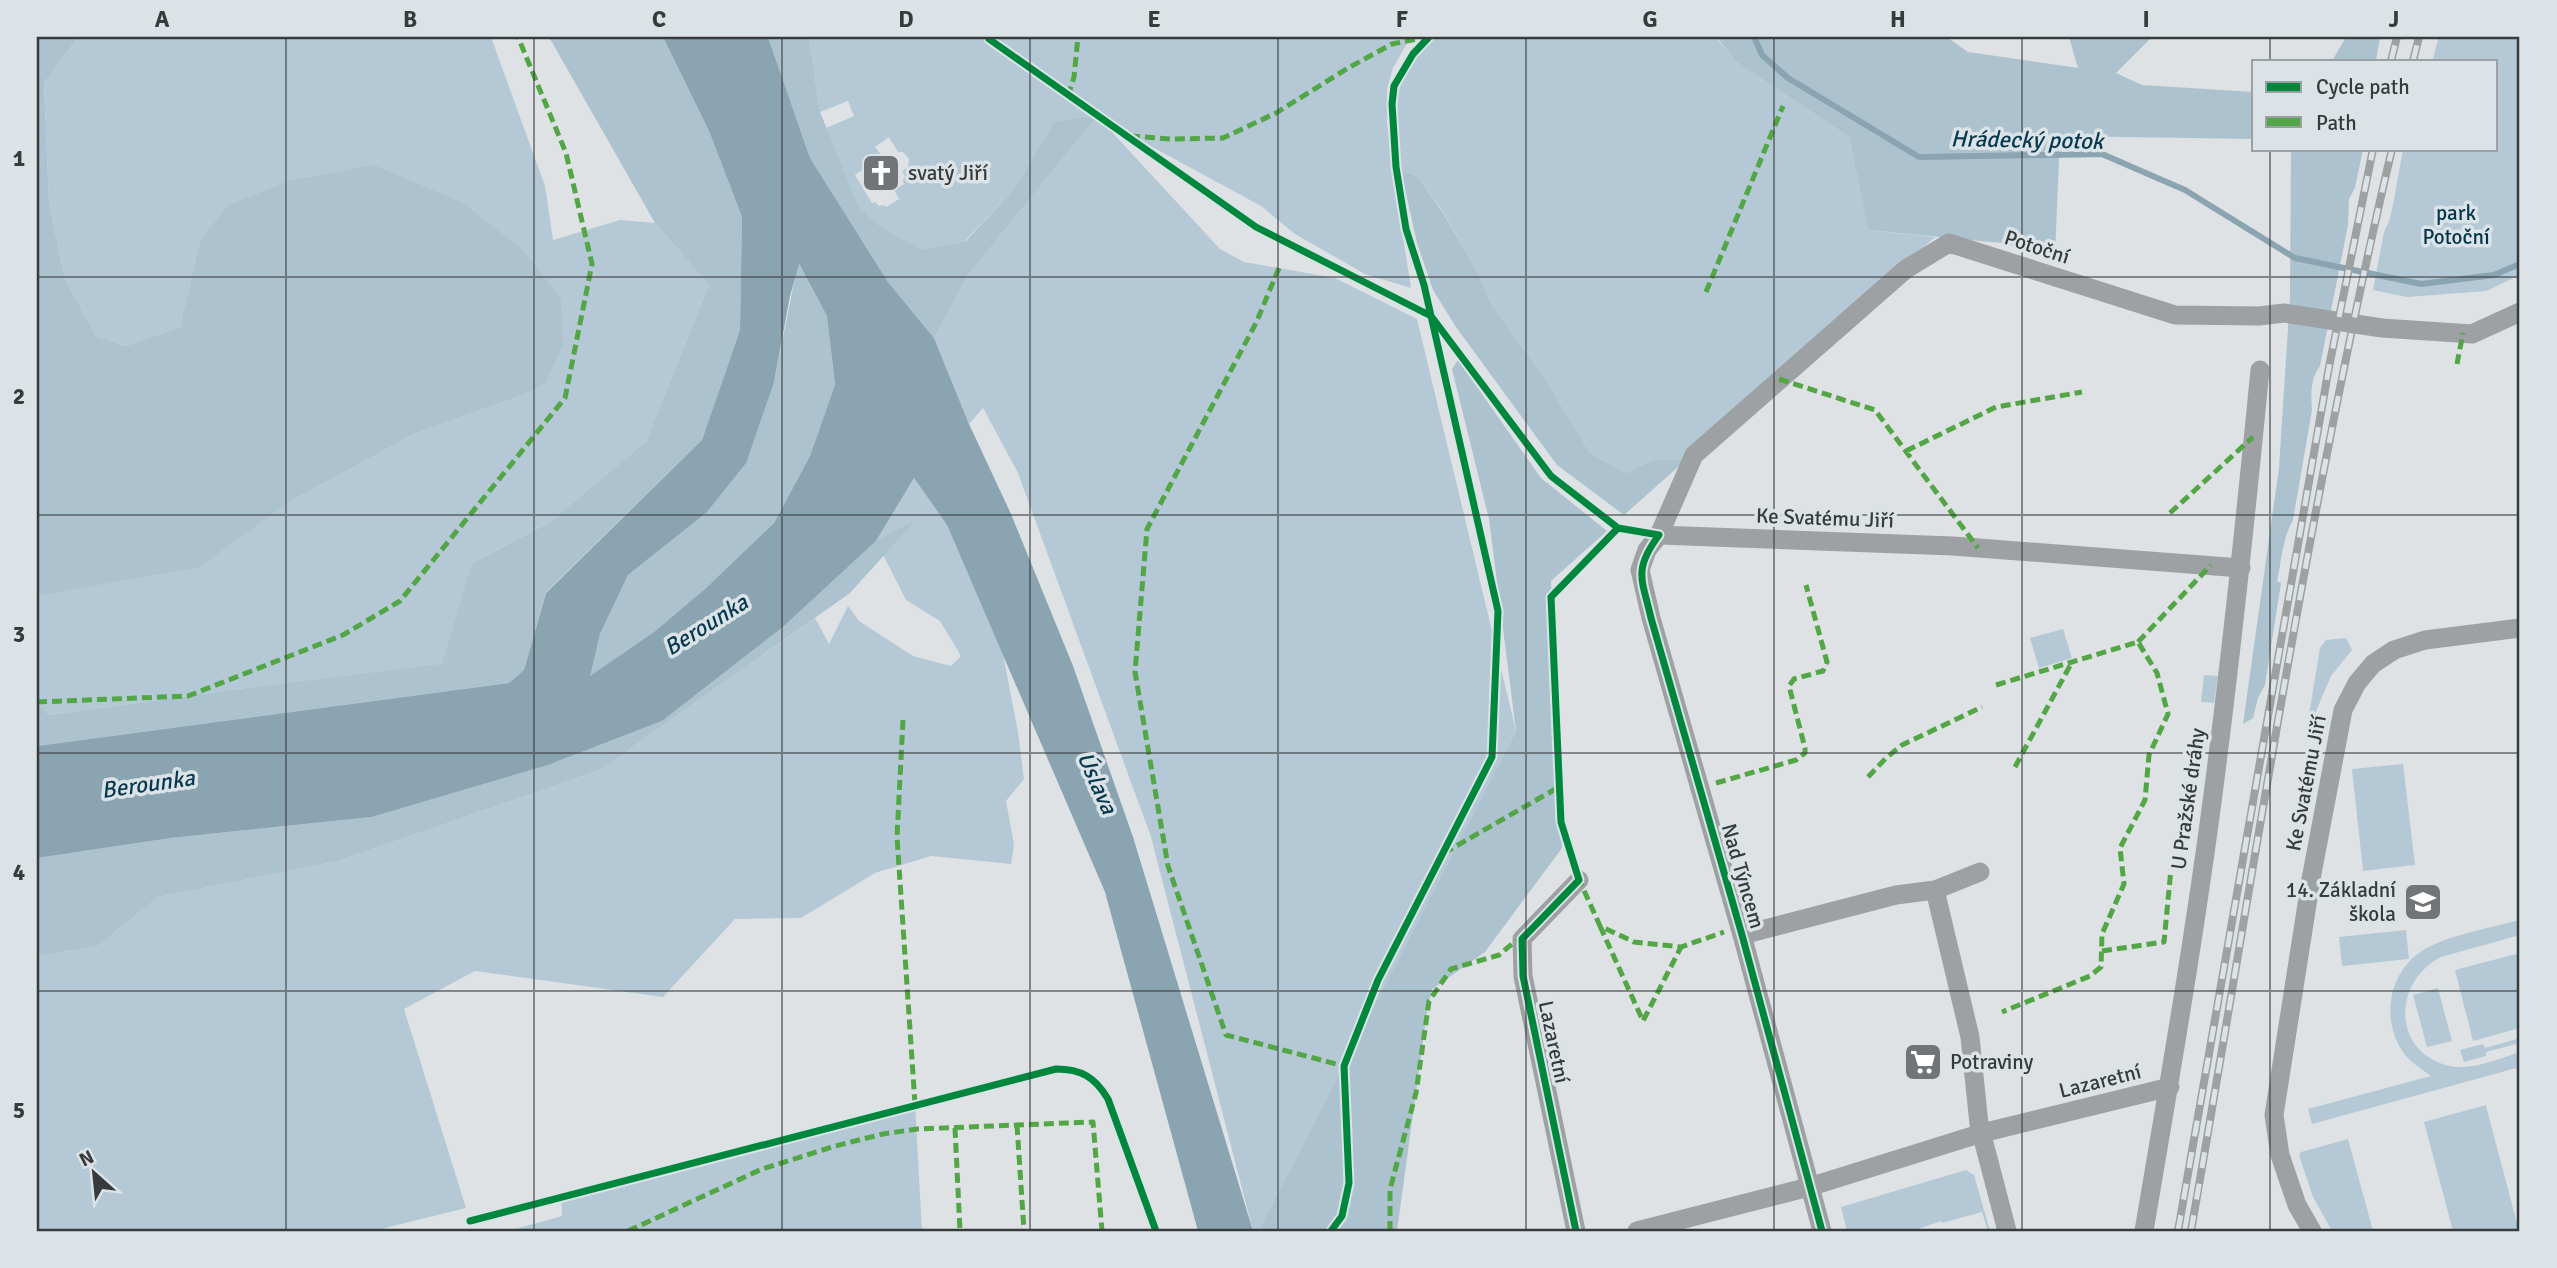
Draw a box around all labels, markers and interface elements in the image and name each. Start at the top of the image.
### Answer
text: A [155,5,170,34]
text: B [403,5,417,34]
text: C [652,5,666,34]
text: D [898,5,914,34]
text: E [1147,5,1161,34]
text: F [1396,5,1408,34]
text: G [1642,5,1658,34]
text: H [1890,5,1906,34]
text: I [2142,5,2150,34]
text: J [2389,5,2399,34]
legend [2252,60,2498,150]
text: Cycle path [2316,74,2410,100]
text: Path [2316,110,2357,136]
water label: Hrádecký potok [1950,124,2106,156]
text: 1 [13,144,25,173]
church icon: svatý Jiří [860,152,902,194]
place label: svatý Jiří [908,160,988,186]
park label: park Potoční [2422,200,2490,250]
street label: Potoční [2001,224,2073,270]
text: 2 [13,382,25,411]
street label: Ke Svatému Jiří [1756,503,1895,533]
water label: Berounka [659,587,755,662]
text: 3 [13,620,25,649]
street label: Ke Svatému Jiří [2280,713,2332,853]
street label: U Pražské dráhy [2165,726,2211,871]
water label: Úslava [1071,747,1124,820]
water label: Berounka [100,763,198,805]
street label: Nad Týncem [1716,821,1770,931]
text: 4 [13,858,25,887]
place label: 14. Základní škola [2286,877,2396,927]
school or university icon: 14. Základní škola [2402,881,2444,923]
street label: Lazaretní [1533,998,1575,1086]
supermarket icon: Potraviny [1902,1041,1944,1083]
place label: Potraviny [1950,1049,2033,1075]
street label: Lazaretní [2056,1058,2144,1104]
text: 5 [13,1096,25,1125]
north arrow [60,1138,130,1208]
text: N [75,1145,98,1172]

